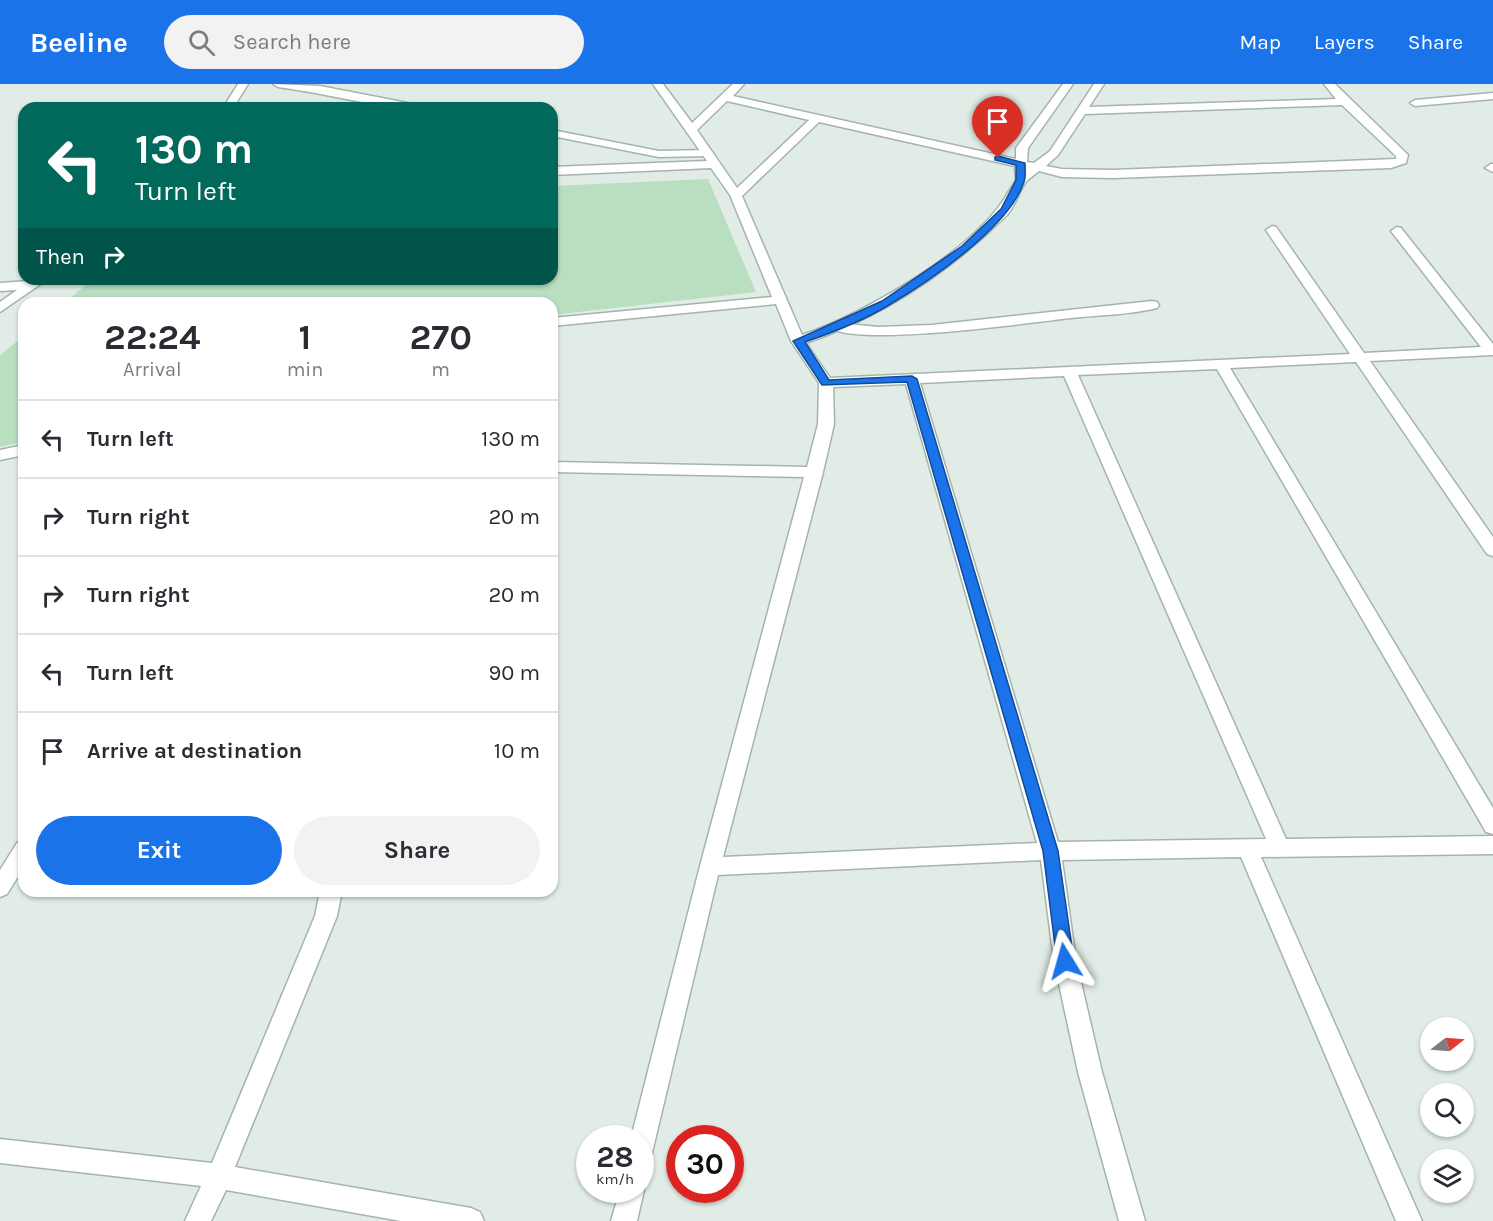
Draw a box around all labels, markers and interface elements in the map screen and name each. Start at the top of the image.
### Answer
search box [164,15,584,69]
text: Beeline [30,26,128,59]
icon: search [185,26,218,59]
text: Search here [233,29,351,55]
text: Map [1239,30,1281,54]
text: Layers [1314,30,1375,54]
text: Share [1408,30,1463,54]
pin [972,96,1023,158]
icon: arrive [981,105,1014,138]
text: 130 m [135,124,253,174]
icon: left [36,126,114,204]
text: Turn left [135,175,236,207]
icon: right [97,240,130,273]
text: Then [36,244,85,270]
text: 22:24 [104,316,201,358]
text: 1 [299,316,311,358]
text: 270 [409,316,472,358]
text: Arrival [123,358,182,381]
text: min [287,358,323,381]
text: m [431,358,450,381]
icon: left [36,423,69,456]
text: Turn left [87,426,174,452]
text: 130 m [481,426,540,452]
icon: right [36,501,69,534]
text: Turn right [87,504,190,530]
text: 20 m [488,504,540,530]
icon: right [36,579,69,612]
text: Turn right [87,582,190,608]
text: 20 m [488,582,540,608]
icon: left [36,657,69,690]
text: Turn left [87,660,174,686]
text: 90 m [488,660,540,686]
icon: arrive [36,735,69,768]
text: Arrive at destination [87,738,302,764]
text: 10 m [494,738,540,764]
button: Exit [36,816,282,885]
button: Share [294,816,540,885]
position arrow [1033,929,1097,993]
north arrow [1420,1017,1474,1071]
map controls [1420,1017,1474,1203]
button: search [1420,1083,1474,1137]
speed limit sign: 30 [666,1125,744,1203]
text: 28 [596,1139,634,1175]
button: layers [1420,1149,1474,1203]
text: km/h [596,1170,634,1188]

